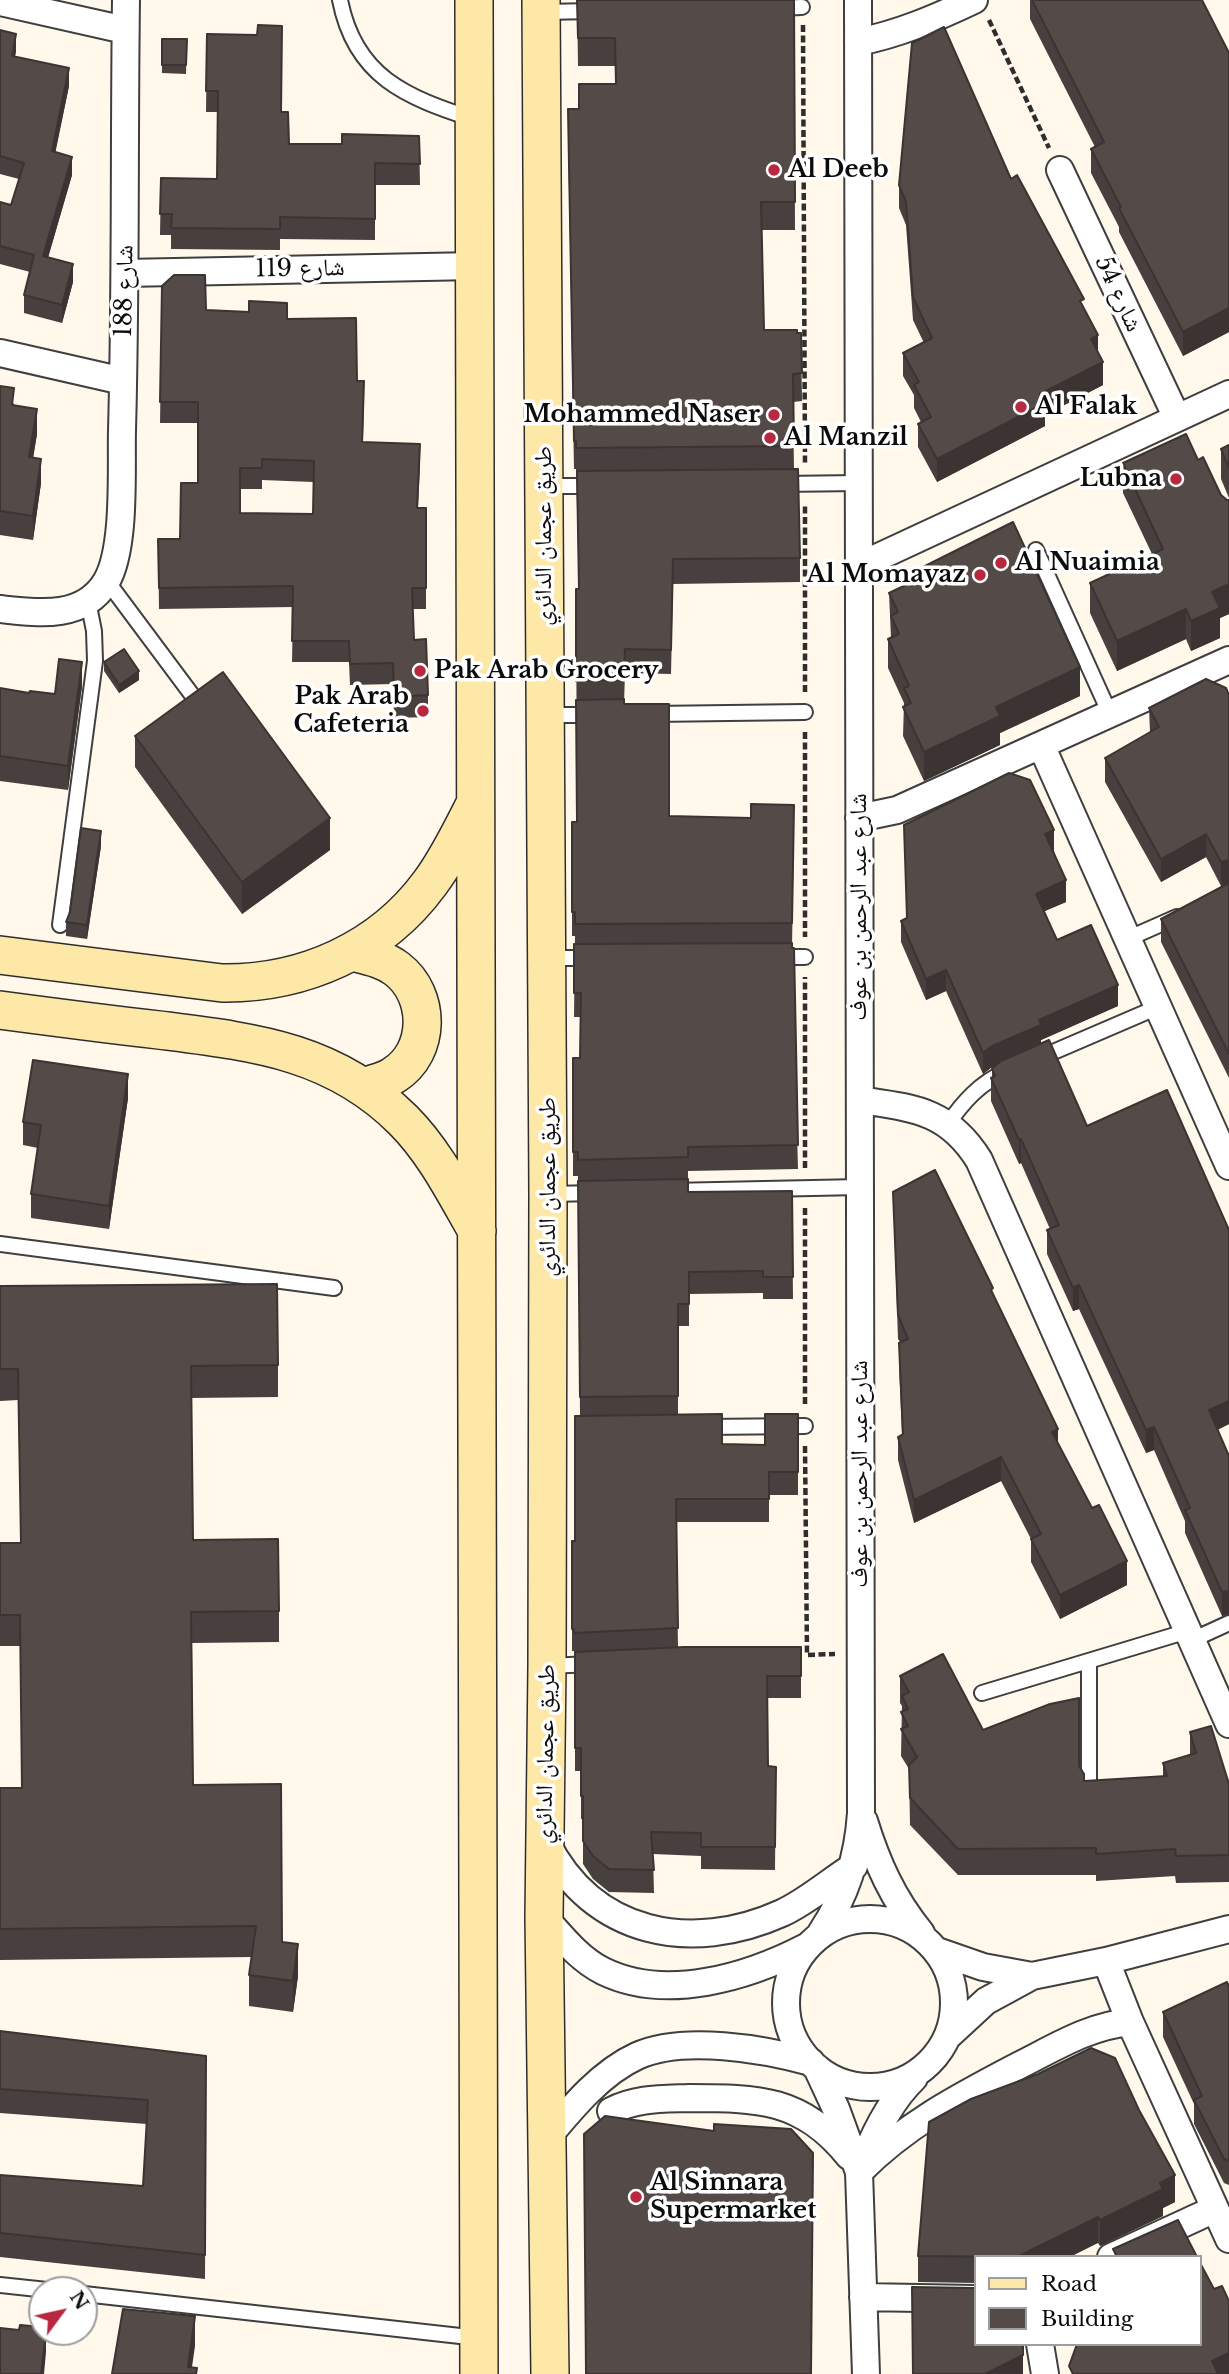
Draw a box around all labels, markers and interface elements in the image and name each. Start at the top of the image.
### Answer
place label: Al Deeb [788,156,889,184]
marker: Al Deeb [766,162,782,178]
street label: شارع 188 [110,245,140,337]
street label: شارع 54 [1088,252,1148,336]
street label: شارع 119 [255,254,345,284]
place label: Al Falak [1035,393,1137,421]
marker: Al Falak [1013,399,1029,415]
place label: Mohammed Naser [523,401,760,429]
marker: Mohammed Naser [766,407,782,423]
place label: Al Manzil [784,424,908,452]
marker: Al Manzil [762,430,778,446]
street label: طريق عجمان الدائري [530,446,558,626]
place label: Lubna [1080,465,1162,493]
marker: Lubna [1168,471,1184,487]
place label: Al Nuaimia [1015,549,1160,577]
marker: Al Nuaimia [993,555,1009,571]
place label: Al Momayaz [807,561,966,589]
marker: Al Momayaz [972,567,988,583]
place label: Pak Arab Grocery [434,657,658,685]
marker: Pak Arab Grocery [412,663,428,679]
place label: Pak Arab Cafeteria [294,683,409,739]
marker: Pak Arab Cafeteria [415,703,431,719]
street label: شارع عبد الرحمن بن عوف [845,793,873,1021]
street label: طريق عجمان الدائري [534,1097,562,1277]
street label: شارع عبد الرحمن بن عوف [846,1360,874,1588]
street label: طريق عجمان الدائري [530,1664,562,1844]
place label: Al Sinnara Supermarket [650,2169,816,2225]
marker: Al Sinnara Supermarket [628,2189,644,2205]
legend [974,2255,1201,2346]
text: Road [1041,2271,1097,2297]
north arrow [28,2276,98,2346]
text: N [65,2287,94,2314]
text: Building [1041,2306,1133,2332]

